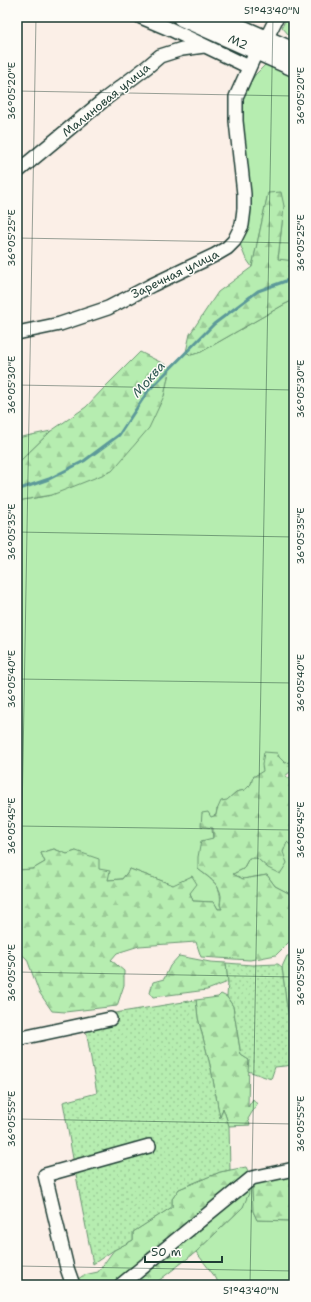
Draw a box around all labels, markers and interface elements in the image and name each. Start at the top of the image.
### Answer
text: 51°43'40"N [244,4,300,17]
street label: М2 [226,31,250,53]
street label: Малиновая улица [59,59,154,140]
text: 36°05'20"E [5,62,18,120]
text: 36°05'20"E [294,67,307,125]
text: 36°05'25"E [5,209,18,267]
text: 36°05'25"E [294,214,307,272]
street label: Заречная улица [128,246,222,302]
text: 36°05'30"E [5,356,18,414]
water label: Моква [128,358,169,401]
text: 36°05'30"E [294,360,307,418]
text: 36°05'35"E [5,503,18,561]
text: 36°05'35"E [294,507,307,565]
text: 36°05'40"E [5,650,18,708]
text: 36°05'40"E [294,654,307,712]
text: 36°05'45"E [5,797,18,855]
text: 36°05'45"E [294,801,307,859]
text: 36°05'50"E [5,944,18,1002]
text: 36°05'50"E [294,948,307,1006]
text: 36°05'55"E [5,1091,18,1147]
text: 36°05'55"E [294,1096,307,1152]
scale bar [145,1238,222,1264]
text: 50 m [151,1244,181,1260]
text: 51°43'40"N [223,1284,279,1297]

